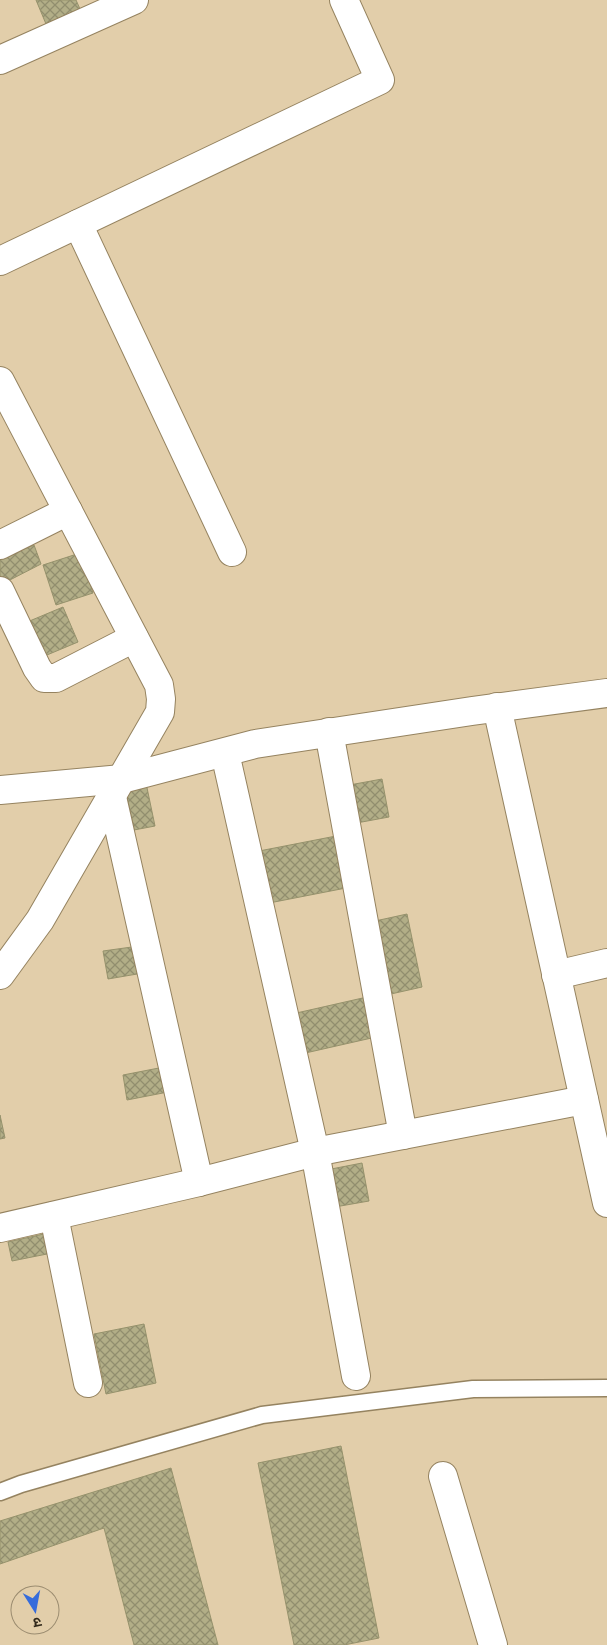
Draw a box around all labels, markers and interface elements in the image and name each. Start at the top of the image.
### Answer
north arrow [10,1585,60,1635]
text: उ [31,1613,43,1633]

